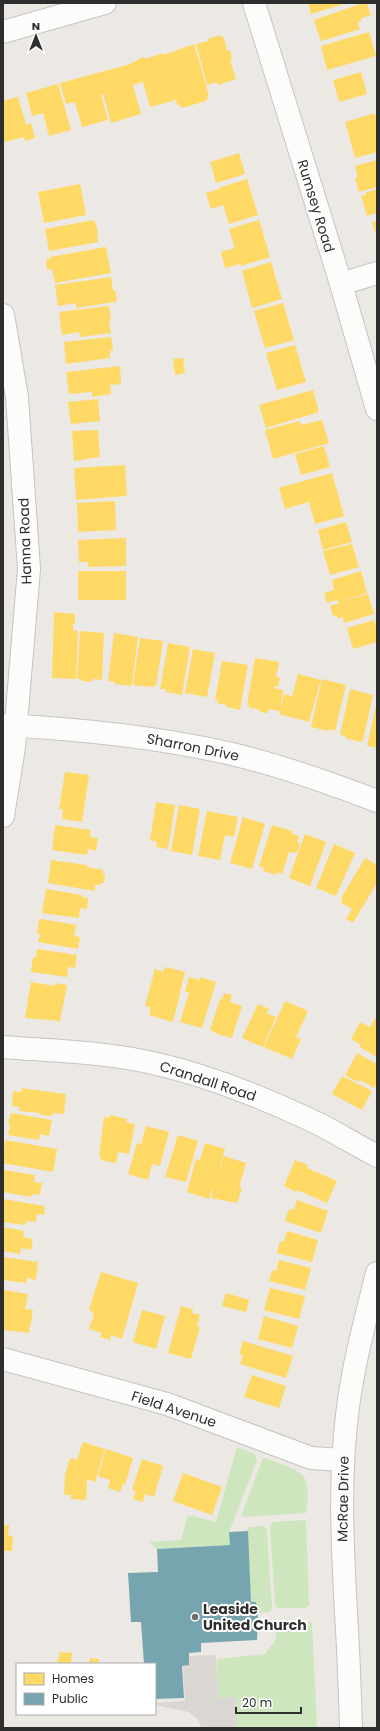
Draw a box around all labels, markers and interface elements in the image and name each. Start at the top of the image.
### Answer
north arrow [16,16,56,56]
text: N [32,18,40,34]
street label: Rumsey Road [292,157,340,255]
street label: Hanna Road [13,497,37,585]
street label: Sharron Drive [145,728,241,766]
street label: Crandall Road [157,1056,259,1106]
street label: Field Avenue [129,1386,219,1432]
street label: McRae Drive [332,1455,354,1542]
place label: Leaside United Church [203,1599,307,1635]
marker: Leaside United Church [190,1612,200,1622]
legend [16,1663,156,1715]
text: Homes [52,1670,94,1687]
scale bar [236,1689,301,1715]
text: Public [52,1690,88,1707]
text: 20 m [242,1694,272,1711]

